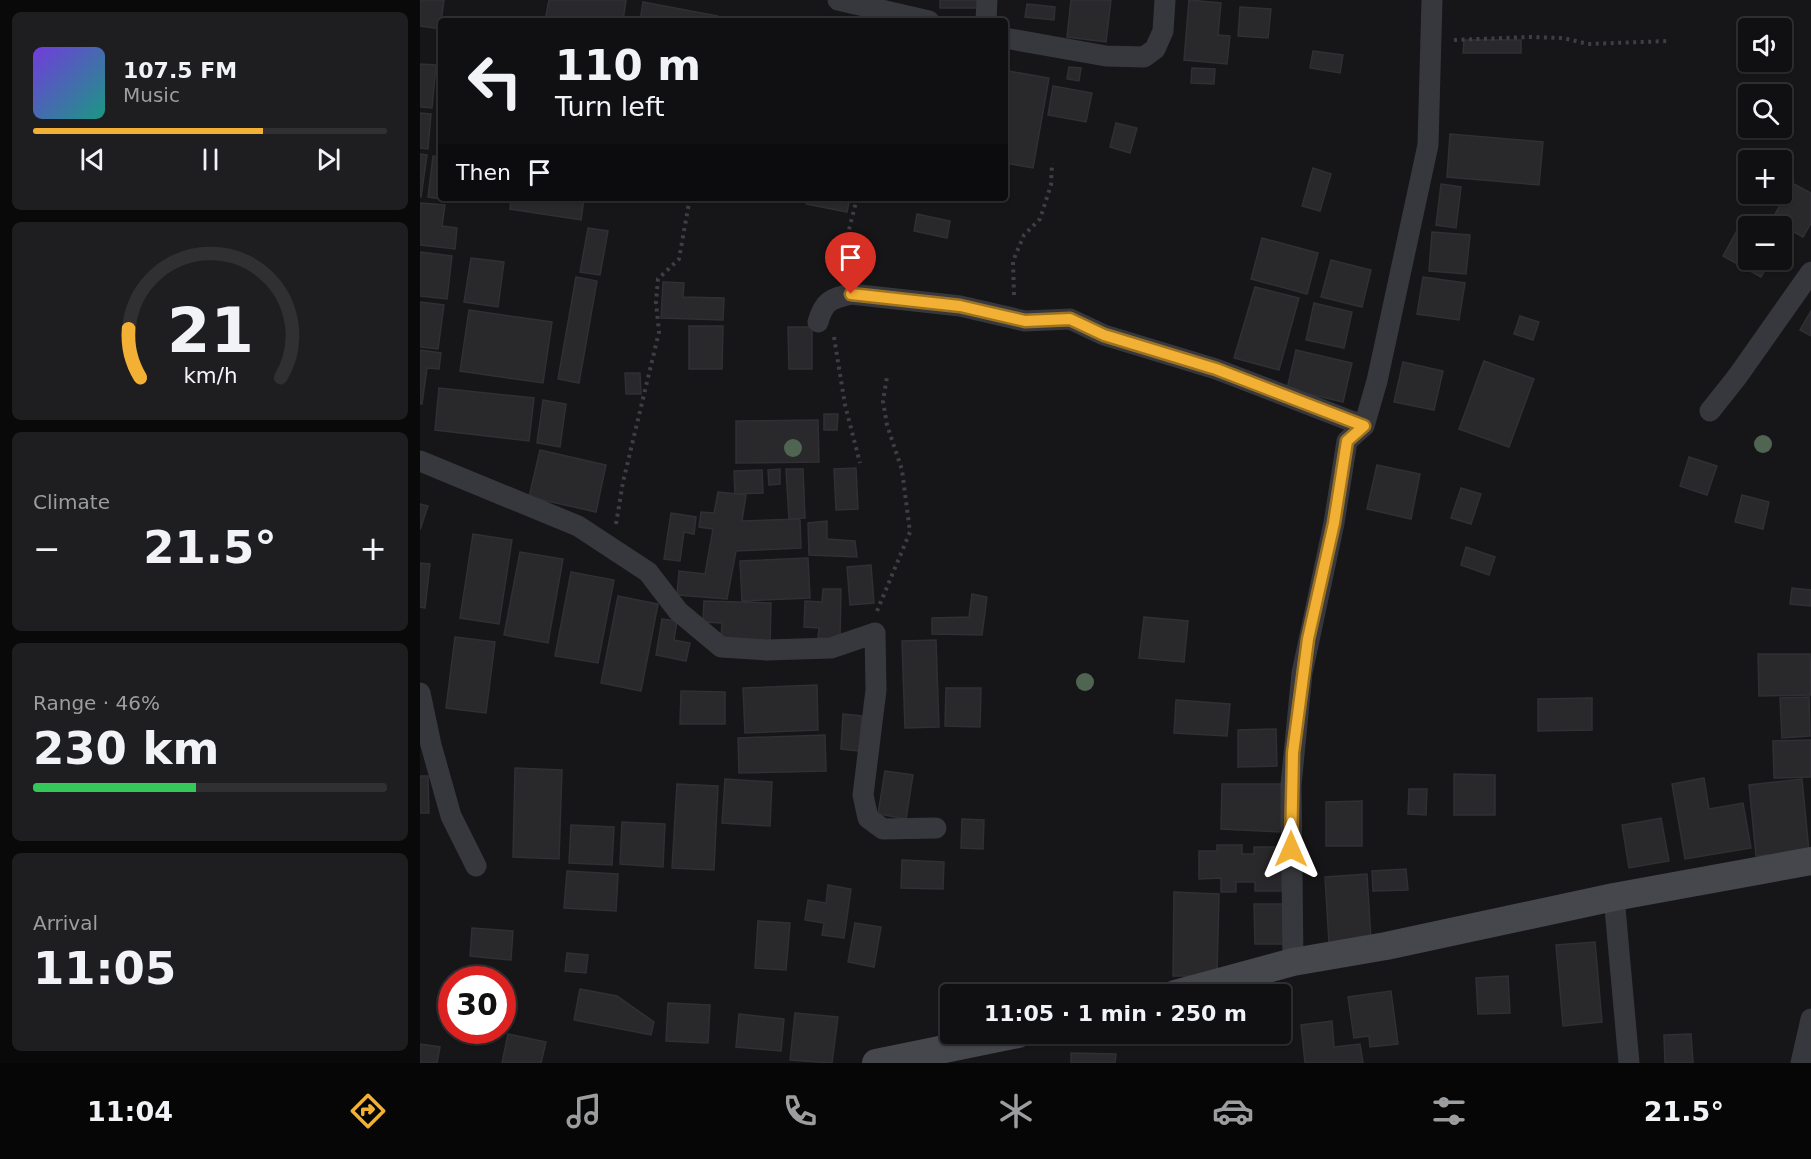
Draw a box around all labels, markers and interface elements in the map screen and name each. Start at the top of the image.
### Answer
map controls [1738,18,1792,270]
button: sound [1738,18,1792,72]
text: 110 m [555,41,701,90]
icon: left [456,42,534,120]
text: 107.5 FM [123,58,237,83]
text: Music [123,83,180,107]
button: search [1738,84,1792,138]
text: Turn left [555,91,665,122]
icon: previous [76,143,109,176]
icon: pause [194,143,227,176]
icon: next [312,143,345,176]
button: + [1738,150,1792,204]
icon: arrive [523,156,556,189]
text: Then [456,160,511,185]
button: − [1738,216,1792,270]
pin [825,232,876,294]
icon: arrive [834,241,867,274]
text: 21 [167,294,253,367]
text: km/h [183,364,237,389]
text: Climate [33,490,110,514]
text: 21.5° [143,521,277,574]
text: − [33,529,61,568]
text: + [359,529,387,568]
text: Range · 46% [33,691,160,715]
text: 230 km [33,722,219,775]
position arrow [1259,817,1323,881]
text: Arrival [33,911,98,935]
text: 11:05 [33,942,176,995]
speed limit sign: 30 [438,966,516,1044]
text: 11:05 · 1 min · 250 m [984,1001,1247,1026]
icon: directions [347,1090,389,1132]
icon: music [563,1090,605,1132]
icon: phone [779,1090,821,1132]
icon: climate [995,1090,1037,1132]
icon: car [1212,1090,1254,1132]
icon: filters [1428,1090,1470,1132]
text: 11:04 [87,1096,173,1127]
text: 21.5° [1644,1096,1724,1127]

